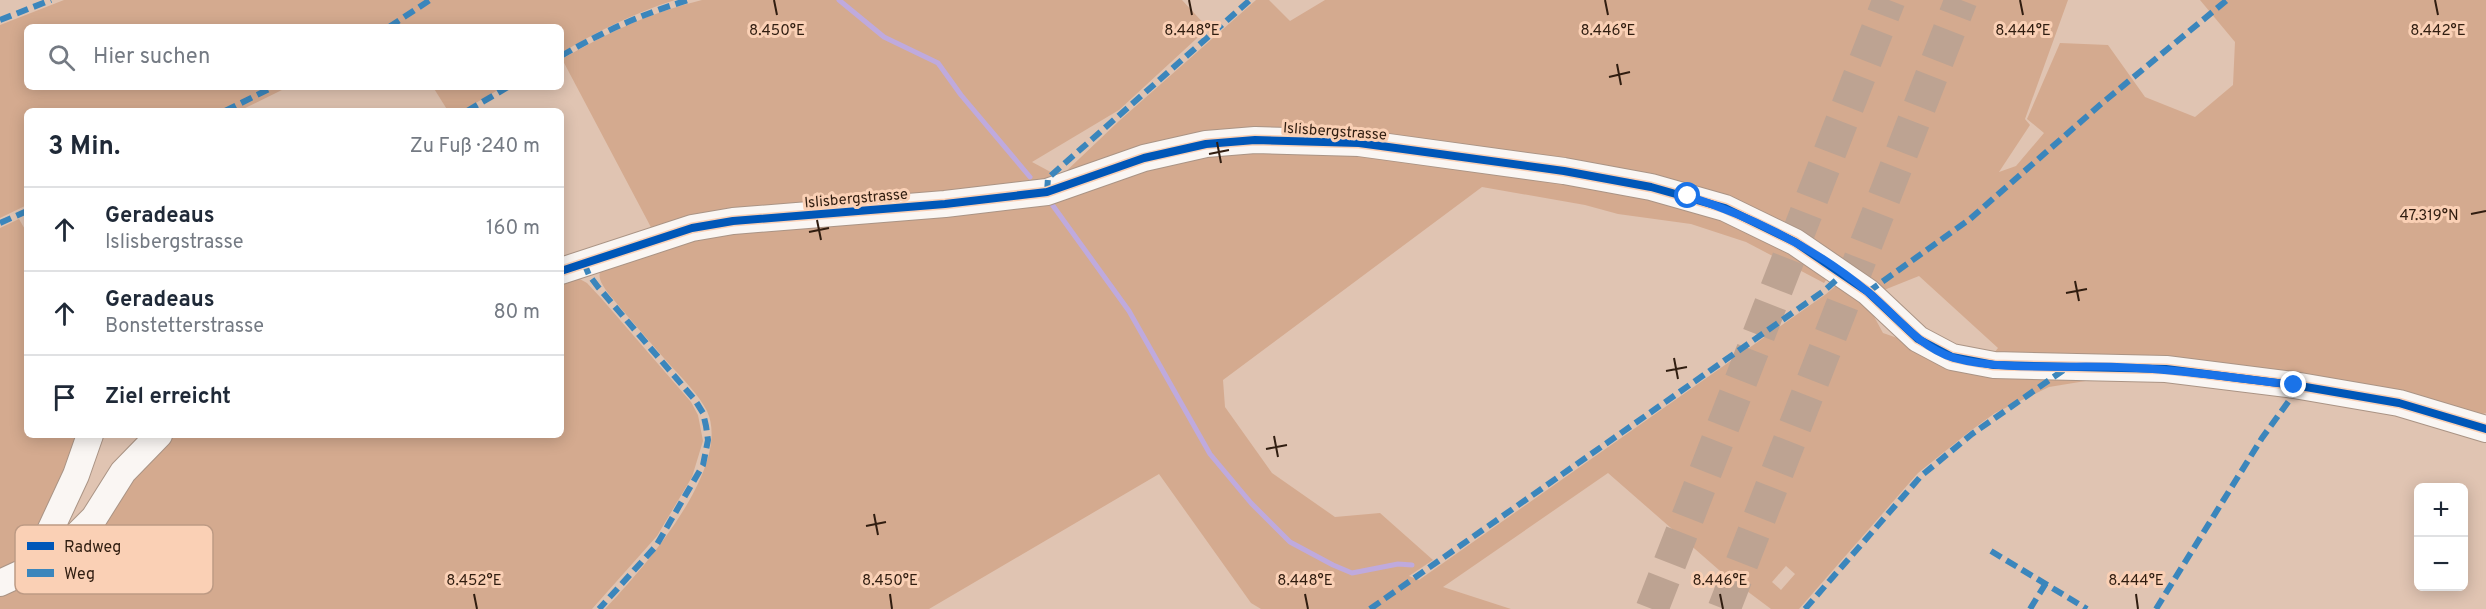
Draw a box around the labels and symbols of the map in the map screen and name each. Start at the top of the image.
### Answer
text: 8.450°E [749,22,805,41]
text: 8.448°E [1164,22,1220,41]
text: 8.446°E [1580,22,1636,41]
text: 8.444°E [1995,22,2051,41]
text: 8.442°E [2410,22,2466,41]
street label: Islisbergstrasse [1282,119,1387,146]
route start [1674,182,1700,208]
street label: Islisbergstrasse [804,186,909,213]
text: 47.319°N [2399,207,2459,226]
route end [2280,371,2306,397]
legend [15,525,213,594]
text: Radweg [64,538,121,558]
text: Weg [64,565,95,585]
text: 8.452°E [446,572,502,591]
text: 8.450°E [862,572,918,591]
text: 8.448°E [1277,572,1333,591]
text: 8.446°E [1692,572,1748,591]
text: 8.444°E [2108,572,2164,591]

